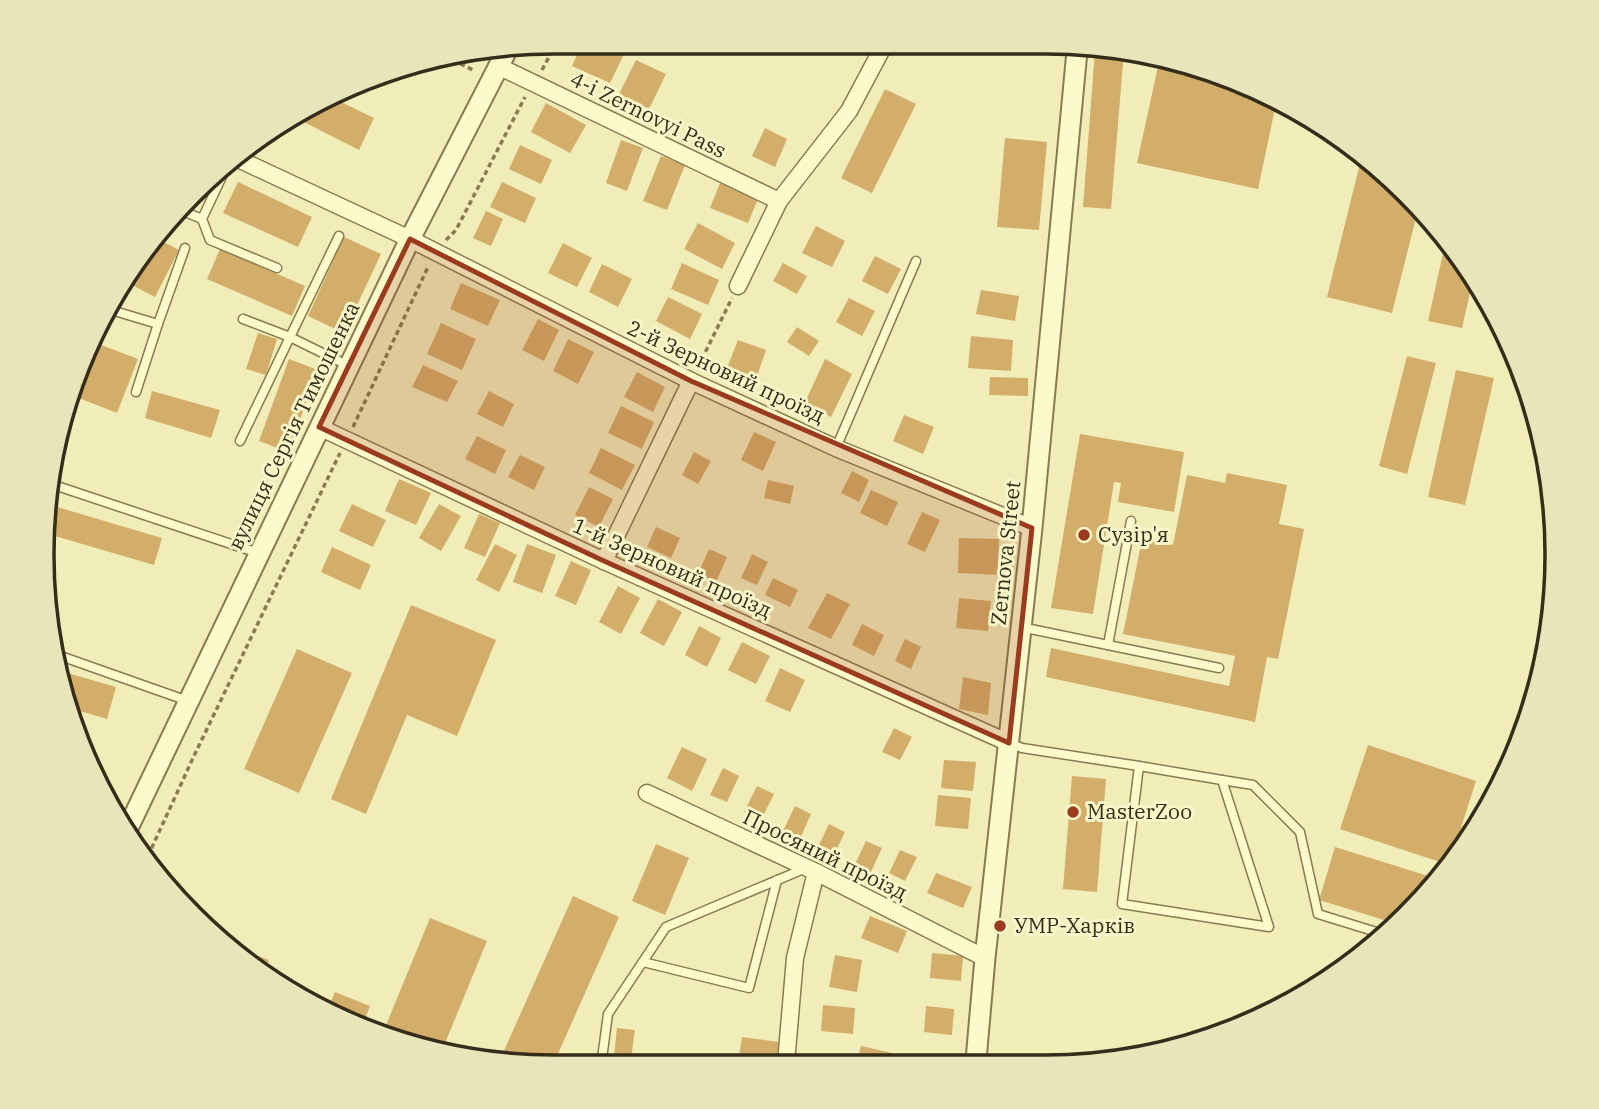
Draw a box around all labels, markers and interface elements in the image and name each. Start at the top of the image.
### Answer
street label: 4-i Zernovyi Pass [566,64,731,164]
street label: вулиця Сергія Тимошенка [221,297,365,554]
street label: 2-й Зерновий проїзд [623,313,830,429]
street label: Zernova Street [983,479,1027,627]
street label: 1-й Зерновий проїзд [568,511,776,624]
place label: Сузір'я [1098,520,1169,548]
marker: Сузір'я [1076,527,1092,543]
place label: MasterZoo [1087,797,1192,825]
street label: Просяний проїзд [739,802,912,906]
marker: MasterZoo [1065,804,1081,820]
place label: УМР-Харків [1014,911,1135,939]
marker: УМР-Харків [992,918,1008,934]

